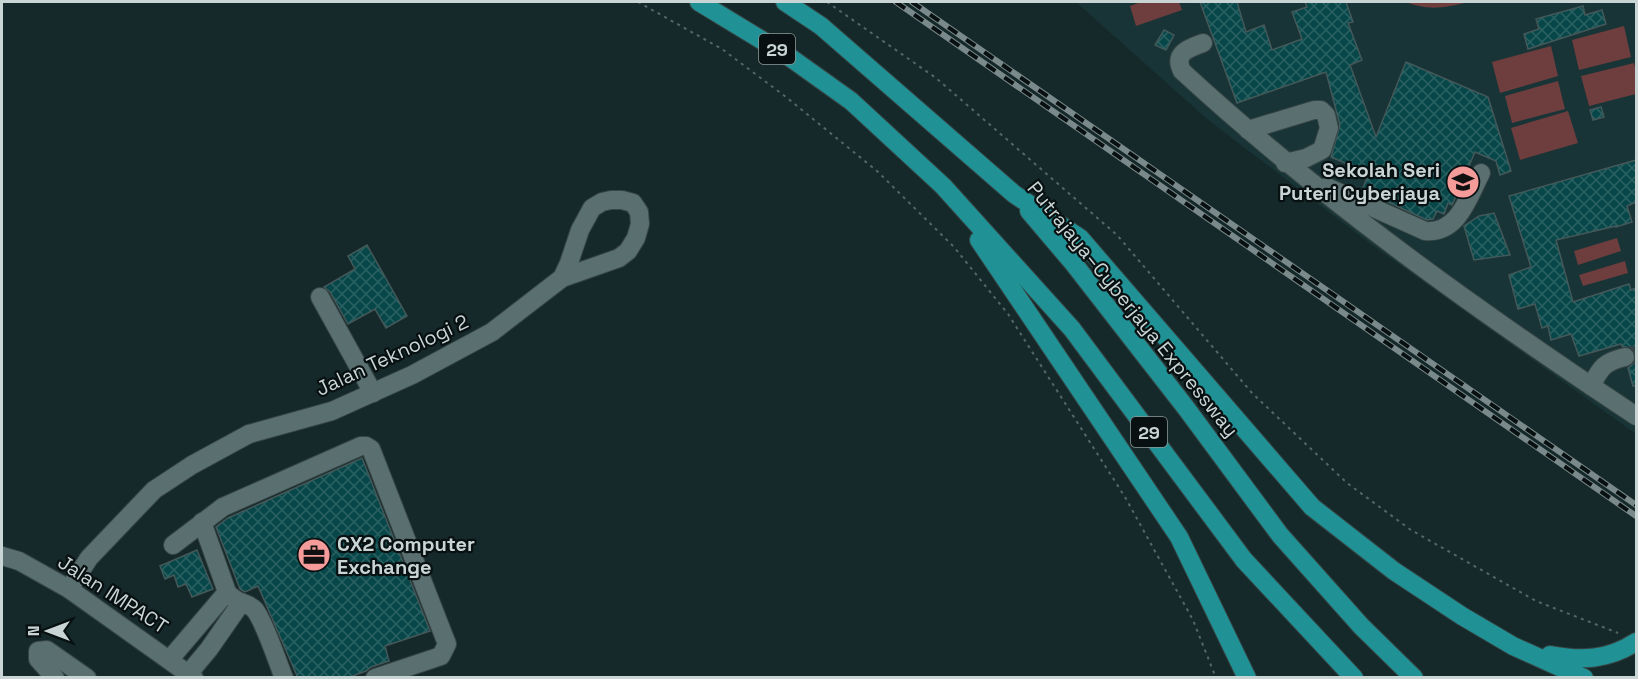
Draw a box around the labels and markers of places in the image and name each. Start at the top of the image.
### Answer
place label: Sekolah Seri Puteri Cyberjaya [1279,157,1440,206]
school or university icon: Sekolah Seri Puteri Cyberjaya [1445,164,1481,200]
place label: CX2 Computer Exchange [337,531,475,580]
office icon: CX2 Computer Exchange [296,537,332,573]

